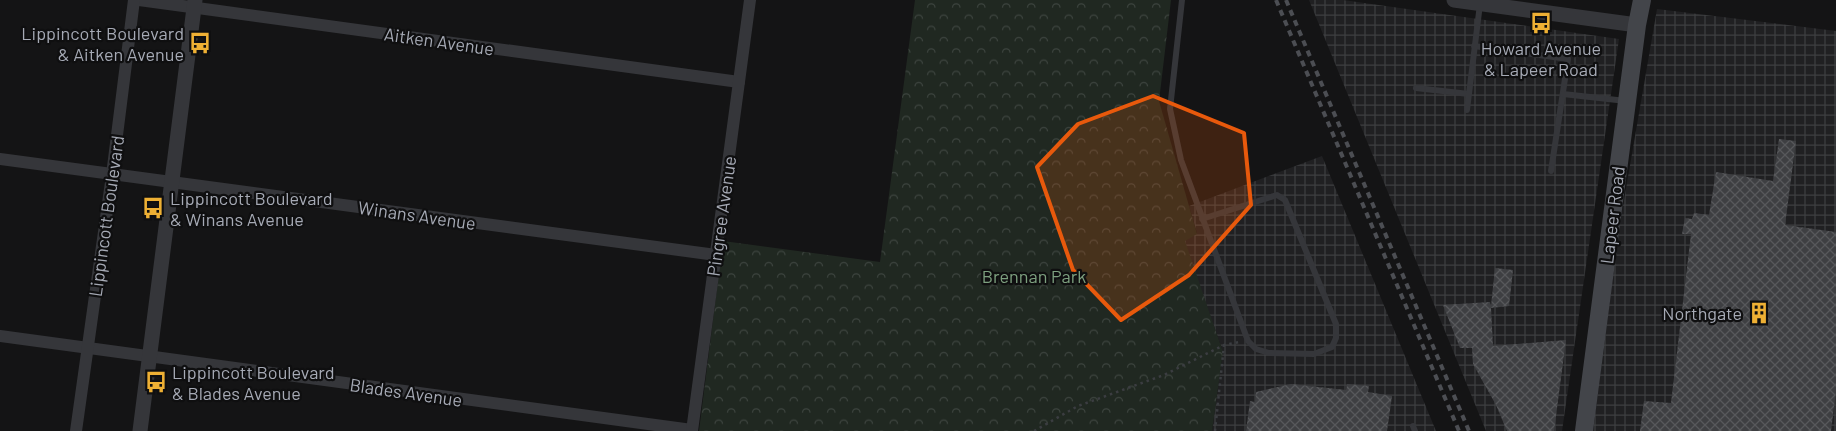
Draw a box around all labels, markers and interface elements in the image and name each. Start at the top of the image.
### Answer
bus stop icon: Howard Avenue & Lapeer Road [1528,10,1554,36]
place label: Lippincott Boulevard & Aitken Avenue [21,22,184,65]
street label: Aitken Avenue [383,22,495,60]
bus stop icon: Lippincott Boulevard & Aitken Avenue [187,30,213,56]
place label: Howard Avenue & Lapeer Road [1481,37,1601,80]
street label: Lippincott Boulevard [84,134,128,298]
street label: Pingree Avenue [702,155,740,277]
street label: Lapeer Road [1595,165,1629,265]
place label: Lippincott Boulevard & Winans Avenue [170,187,333,230]
bus stop icon: Lippincott Boulevard & Winans Avenue [140,195,166,221]
street label: Winans Avenue [357,196,477,234]
park label: Brennan Park [982,265,1086,287]
building icon: Northgate [1746,300,1772,326]
place label: Northgate [1662,302,1742,324]
place label: Lippincott Boulevard & Blades Avenue [172,361,335,404]
bus stop icon: Lippincott Boulevard & Blades Avenue [143,369,169,395]
street label: Blades Avenue [348,373,464,411]

